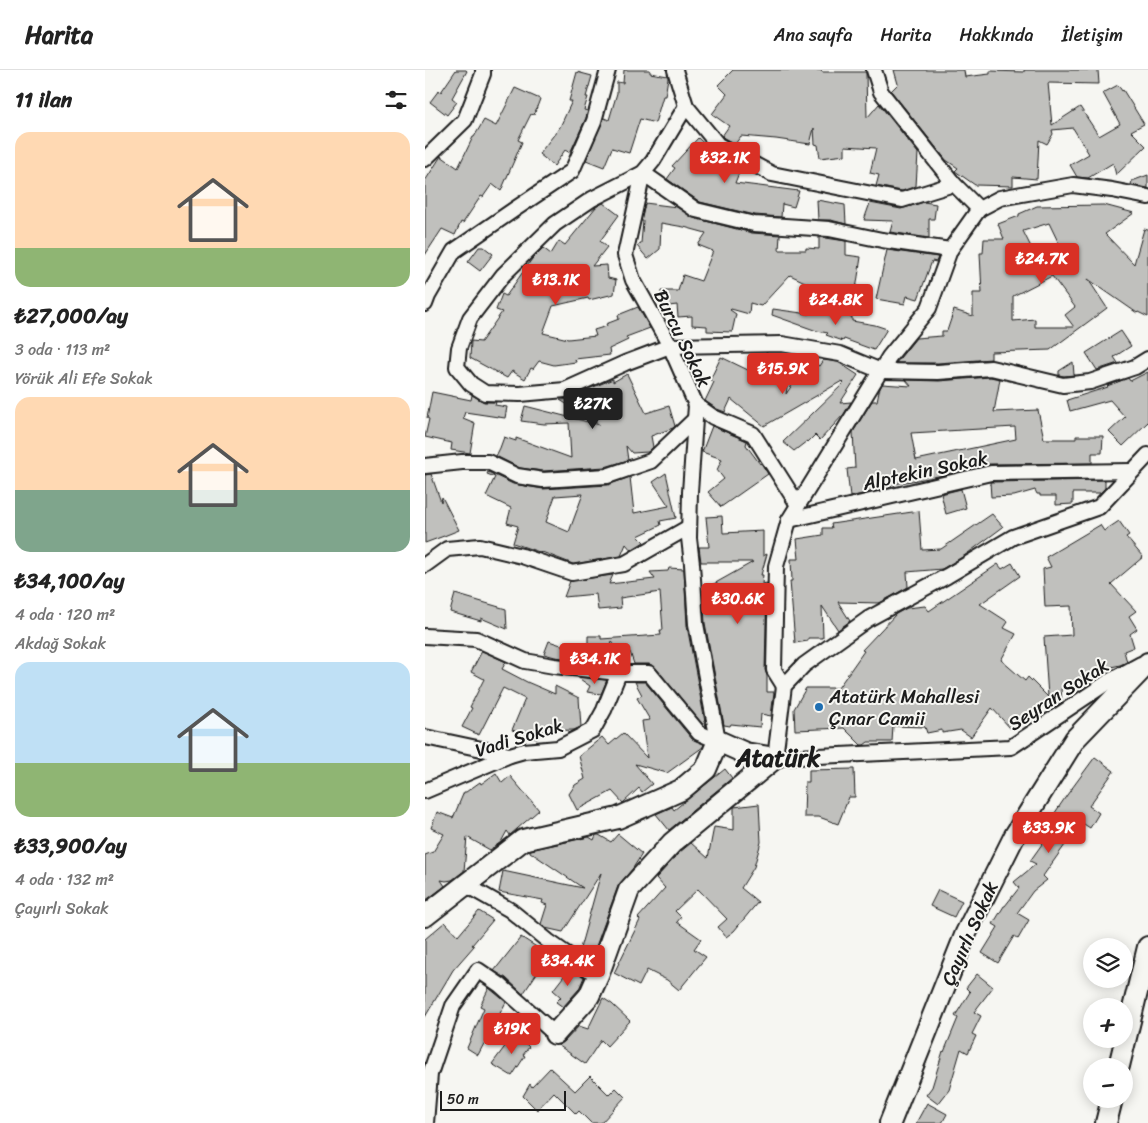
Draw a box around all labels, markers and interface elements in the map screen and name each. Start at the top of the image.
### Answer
text: Harita [25,14,93,56]
text: Ana sayfa [774,19,852,51]
text: Harita [880,19,931,51]
text: Hakkında [959,19,1034,51]
text: İletişim [1062,19,1123,51]
text: 11 ilan [15,81,72,119]
icon: filters [382,86,410,114]
pin: ₺32.1K [684,142,766,184]
text: ₺32.1K [701,143,749,172]
icon: home [168,165,258,255]
pin: ₺24.7K [1001,242,1083,285]
text: ₺24.7K [1016,244,1068,273]
pin: ₺13.1K [515,264,597,306]
text: ₺13.1K [533,265,579,294]
street label: Burcu Sokak [645,284,721,394]
pin: ₺24.8K [795,284,877,326]
text: ₺24.8K [810,285,862,314]
text: ₺27,000/ay [15,297,128,335]
text: 3 oda · 113 m² [15,335,110,364]
pin: ₺15.9K [742,352,824,395]
text: ₺15.9K [758,354,808,383]
text: Yörük Ali Efe Sokak [15,364,153,393]
pin: ₺27K [563,388,623,430]
text: ₺27K [575,389,611,418]
icon: home [168,430,258,520]
street label: Alptekin Sokak [859,441,991,500]
text: ₺34,100/ay [15,562,124,600]
pin: ₺30.6K [697,582,779,625]
text: ₺30.6K [712,584,764,613]
text: 4 oda · 120 m² [15,600,115,629]
text: Akdağ Sokak [15,629,106,658]
pin: ₺34.1K [554,642,636,685]
text: ₺34.1K [570,644,620,673]
street label: Seyran Sokak [1001,649,1116,740]
place label: Atatürk Mahallesi Çınar Camii [828,680,980,735]
icon: home [168,695,258,785]
marker: Atatürk Mahallesi Çınar Camii [813,701,825,713]
street label: Vadi Sokak [471,708,567,767]
district label: Atatürk [735,737,821,779]
pin: ₺33.9K [1008,812,1090,854]
text: ₺33.9K [1024,813,1074,842]
text: ₺33,900/ay [15,827,127,865]
text: 4 oda · 132 m² [15,865,114,894]
street label: Çayırlı Sokak [932,876,1007,991]
text: Çayırlı Sokak [15,894,109,923]
map controls [1083,938,1133,1108]
button: layers [1083,938,1133,988]
pin: ₺34.4K [527,944,609,987]
text: ₺34.4K [542,946,594,975]
button: + [1083,998,1133,1048]
pin: ₺19K [482,1012,542,1055]
text: ₺19K [494,1014,530,1043]
button: − [1083,1058,1133,1108]
text: 50 m [447,1087,479,1112]
scale bar [440,1088,566,1111]

